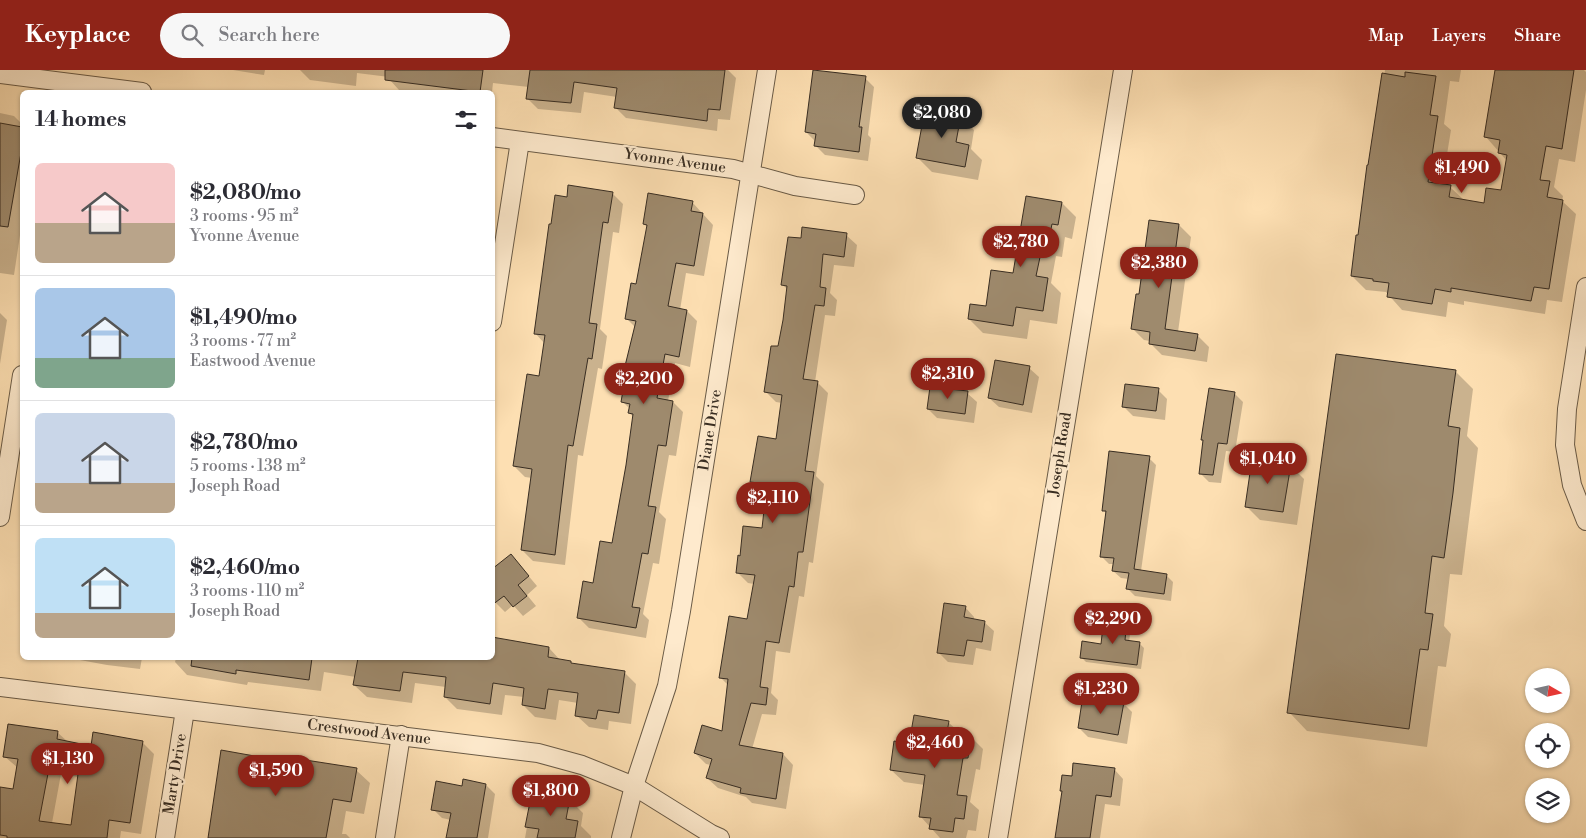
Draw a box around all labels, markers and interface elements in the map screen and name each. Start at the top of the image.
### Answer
search box [160,13,510,58]
text: Keyplace [25,20,130,50]
icon: search [178,21,206,49]
text: Search here [218,23,320,47]
text: Map [1369,24,1404,47]
text: Layers [1432,24,1486,47]
text: Share [1514,24,1561,47]
pin: $2,080 [901,97,983,139]
text: $2,080 [913,103,971,123]
icon: filters [452,106,480,134]
text: 14 homes [35,107,126,133]
street label: Yvonne Avenue [622,144,727,178]
pin: $1,490 [1421,152,1503,194]
text: $1,490 [1435,158,1489,178]
text: $2,080/mo [190,180,301,206]
icon: home [75,183,135,243]
text: 3 rooms · 95 m² [190,206,299,226]
text: Yvonne Avenue [190,226,299,246]
pin: $2,780 [980,226,1062,268]
text: $2,780 [993,232,1049,252]
pin: $2,380 [1118,246,1200,289]
text: $2,380 [1131,253,1187,273]
text: $1,490/mo [190,305,297,331]
icon: home [75,308,135,368]
text: 3 rooms · 77 m² [190,331,296,351]
text: Eastwood Avenue [190,351,316,371]
pin: $2,310 [907,358,989,400]
pin: $2,200 [603,362,685,405]
text: $2,310 [922,364,974,384]
text: $2,200 [615,369,673,389]
street label: Diane Drive [694,388,726,472]
street label: Joseph Road [1044,410,1076,498]
text: $2,780/mo [190,430,298,456]
icon: home [75,433,135,493]
pin: $1,040 [1227,442,1309,485]
text: $1,040 [1240,449,1296,469]
text: 5 rooms · 138 m² [190,456,306,476]
text: Joseph Road [190,476,280,496]
pin: $2,110 [732,482,814,524]
text: $2,110 [747,488,799,508]
text: $2,460/mo [190,555,300,581]
icon: home [75,558,135,618]
text: 3 rooms · 110 m² [190,581,304,601]
text: Joseph Road [190,601,280,621]
pin: $2,290 [1072,602,1154,645]
text: $2,290 [1085,609,1141,629]
north arrow [1525,668,1570,712]
map controls [1525,668,1570,823]
pin: $1,230 [1060,672,1142,715]
text: $1,230 [1074,679,1128,699]
street label: Crestwood Avenue [306,715,432,749]
button: locate [1525,723,1570,768]
pin: $2,460 [894,726,976,769]
street label: Marty Drive [159,732,191,816]
text: $2,460 [907,733,963,753]
pin: $1,130 [27,742,109,785]
text: $1,130 [42,749,94,769]
pin: $1,590 [235,754,317,797]
text: $1,590 [249,761,303,781]
pin: $1,800 [510,774,592,817]
button: layers [1525,778,1570,823]
text: $1,800 [523,781,579,801]

